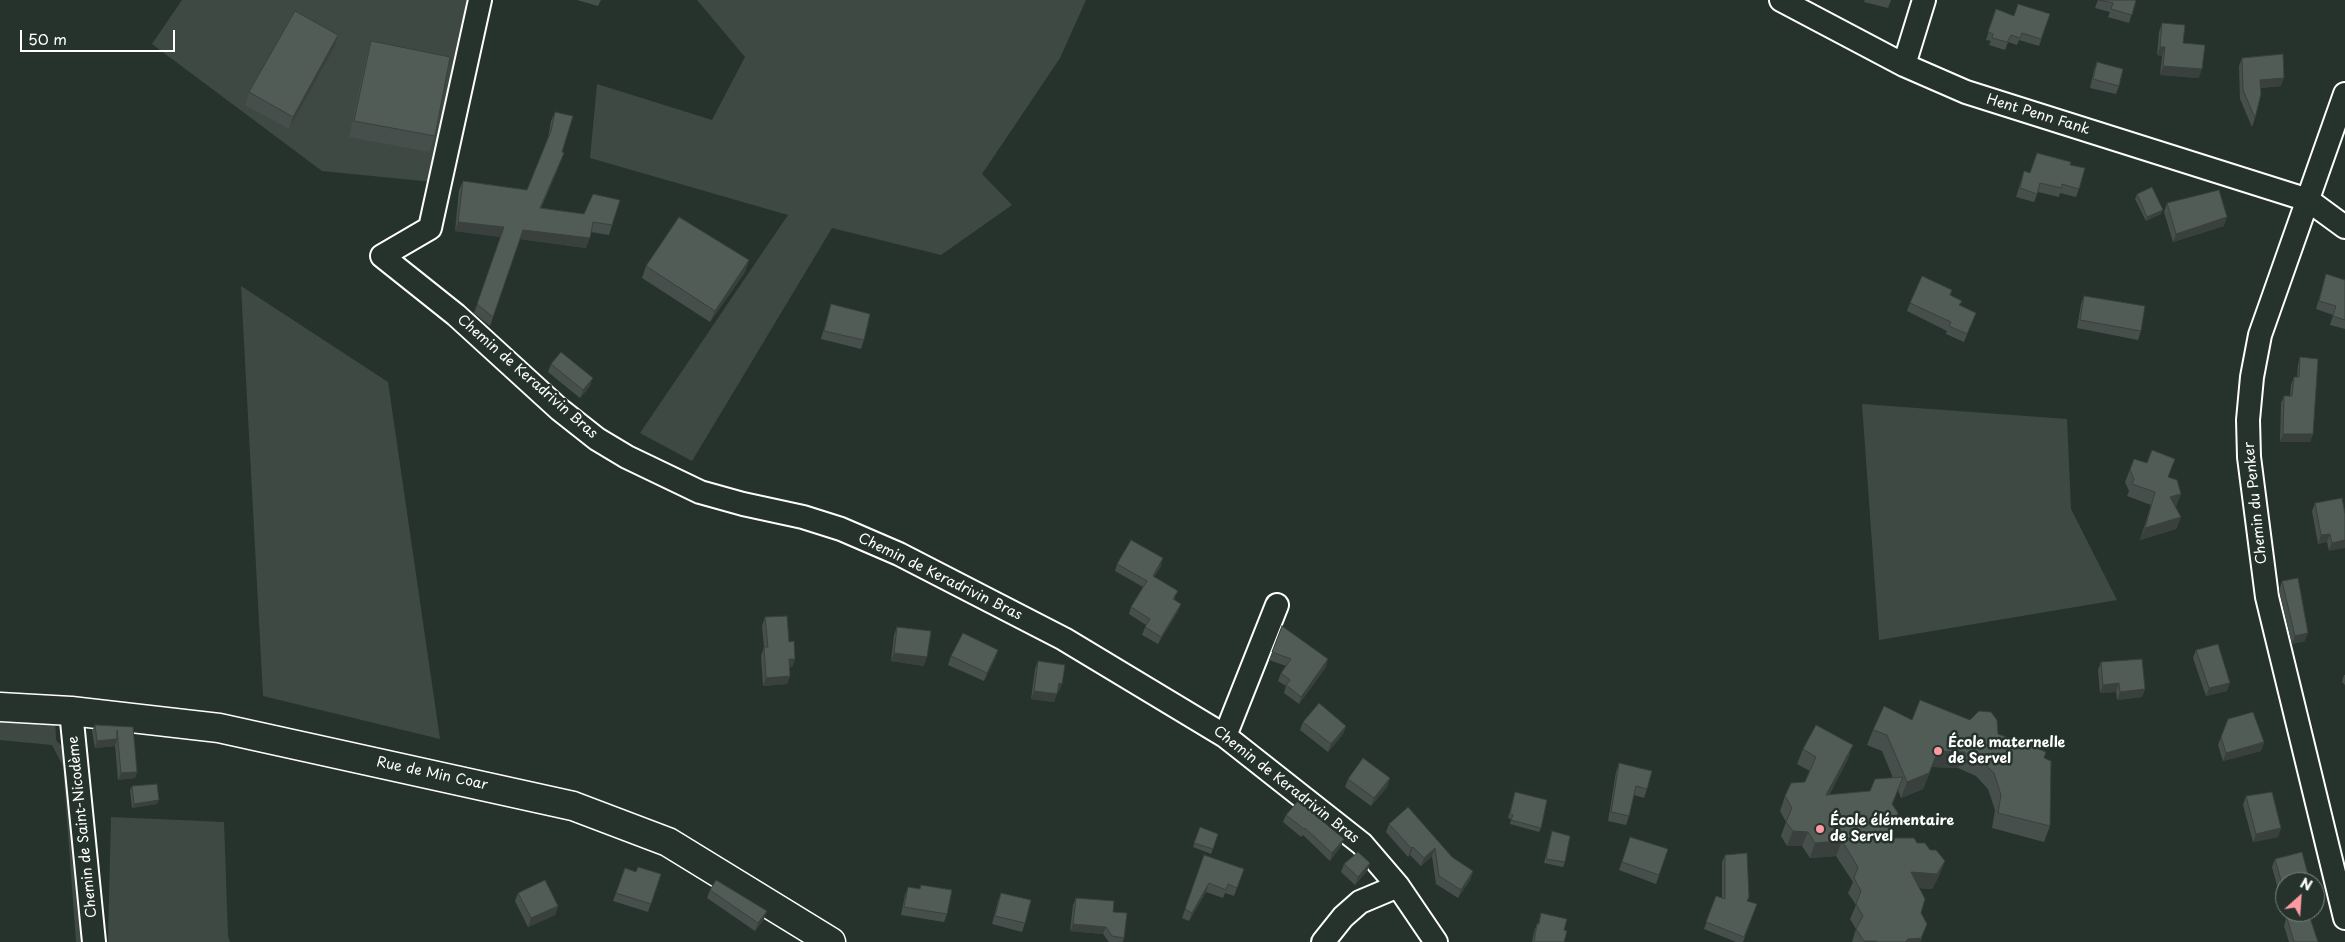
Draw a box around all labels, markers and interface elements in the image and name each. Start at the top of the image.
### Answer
scale bar [22,20,178,52]
text: 50 m [28,27,67,50]
street label: Hent Penn Fank [1984,91,2092,139]
street label: Chemin de Keradrivin Bras [454,312,600,442]
street label: Chemin du Penker [2241,441,2271,565]
street label: Chemin de Keradrivin Bras [855,530,1025,624]
street label: Chemin de Keradrivin Bras [1210,723,1362,847]
street label: Chemin de Saint-Nicodème [65,735,101,919]
place label: École maternelle de Servel [1948,735,2065,768]
marker: École maternelle de Servel [1932,745,1944,757]
street label: Rue de Min Coar [375,754,489,794]
place label: École élémentaire de Servel [1830,813,1954,846]
marker: École élémentaire de Servel [1814,823,1826,835]
north arrow [2275,872,2325,922]
text: N [2297,872,2316,896]

